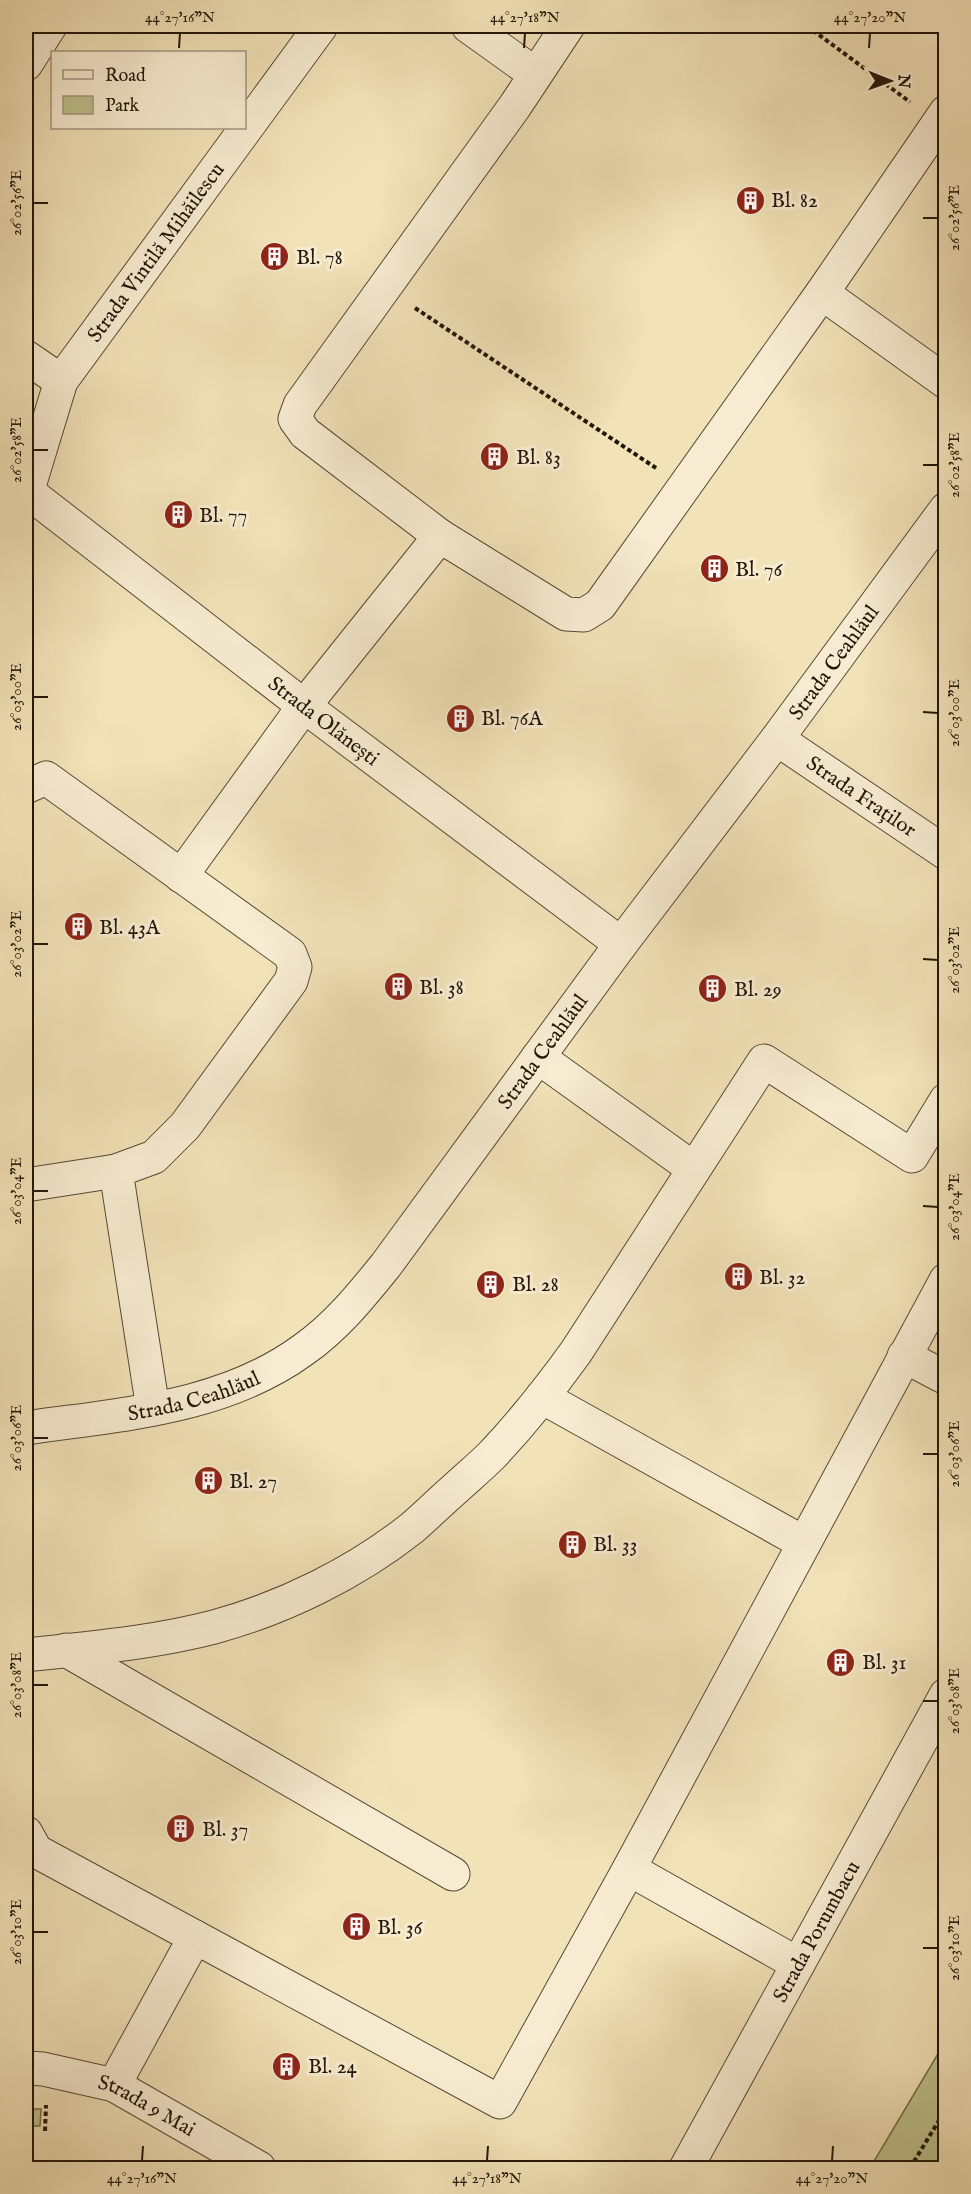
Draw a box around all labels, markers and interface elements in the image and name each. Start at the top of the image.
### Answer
text: 44°27'16"N [145,8,215,27]
text: 44°27'18"N [490,8,560,27]
text: 44°27'20"N [834,8,906,27]
legend [51,51,246,129]
north arrow [860,51,920,111]
text: Road [105,65,146,88]
text: N [893,73,913,88]
text: Park [105,95,140,118]
street label: Strada Vintilă Mihăilescu [82,158,231,348]
text: 26°02'56"E [7,170,26,236]
building icon: Bl. 82 [734,184,766,216]
text: 26°02'56"E [945,185,964,251]
place label: Bl. 82 [771,188,818,215]
building icon: Bl. 78 [259,241,291,273]
place label: Bl. 78 [296,245,343,272]
text: 26°02'58"E [7,417,26,483]
text: 26°02'58"E [945,432,964,498]
building icon: Bl. 83 [479,441,511,473]
place label: Bl. 83 [516,445,561,472]
building icon: Bl. 77 [162,499,194,531]
place label: Bl. 77 [199,503,247,530]
building icon: Bl. 76 [698,553,730,585]
place label: Bl. 76 [735,557,784,584]
street label: Strada Ceahlăul [783,600,886,726]
text: 26°03'00"E [7,663,26,731]
street label: Strada Olănești [262,671,384,773]
text: 26°03'00"E [945,679,964,747]
building icon: Bl. 76A [444,702,476,734]
place label: Bl. 76A [481,706,543,733]
street label: Strada Fraților [801,751,921,844]
text: 26°03'02"E [7,910,26,978]
building icon: Bl. 43A [62,911,94,943]
place label: Bl. 43A [99,915,161,942]
text: 26°03'02"E [945,926,964,994]
building icon: Bl. 38 [382,971,414,1003]
building icon: Bl. 29 [697,973,729,1005]
place label: Bl. 38 [419,975,464,1002]
place label: Bl. 29 [734,977,782,1004]
street label: Strada Ceahlăul [493,989,595,1115]
text: 26°03'04"E [7,1157,26,1225]
text: 26°03'04"E [945,1173,964,1241]
building icon: Bl. 32 [722,1261,754,1293]
place label: Bl. 32 [759,1265,806,1292]
building icon: Bl. 28 [475,1268,507,1300]
place label: Bl. 28 [512,1272,559,1299]
street label: Strada Ceahlăul [126,1366,265,1429]
text: 26°03'06"E [7,1405,26,1471]
text: 26°03'06"E [945,1421,964,1487]
building icon: Bl. 27 [192,1465,224,1497]
place label: Bl. 27 [229,1469,277,1496]
building icon: Bl. 33 [556,1528,588,1560]
place label: Bl. 33 [593,1532,637,1559]
building icon: Bl. 31 [825,1646,857,1678]
place label: Bl. 31 [862,1650,906,1677]
text: 26°03'08"E [7,1652,26,1718]
text: 26°03'08"E [945,1668,964,1734]
building icon: Bl. 37 [165,1813,197,1845]
place label: Bl. 37 [202,1817,248,1844]
street label: Strada Porumbacu [768,1856,867,2008]
text: 26°03'10"E [7,1899,26,1965]
building icon: Bl. 36 [340,1911,372,1943]
place label: Bl. 36 [377,1915,424,1942]
text: 26°03'10"E [945,1915,964,1981]
building icon: Bl. 24 [271,2050,303,2082]
place label: Bl. 24 [308,2054,358,2081]
street label: Strada 9 Mai [95,2070,200,2144]
text: 44°27'16"N [107,2169,177,2188]
text: 44°27'18"N [452,2169,522,2188]
text: 44°27'20"N [796,2169,868,2188]

